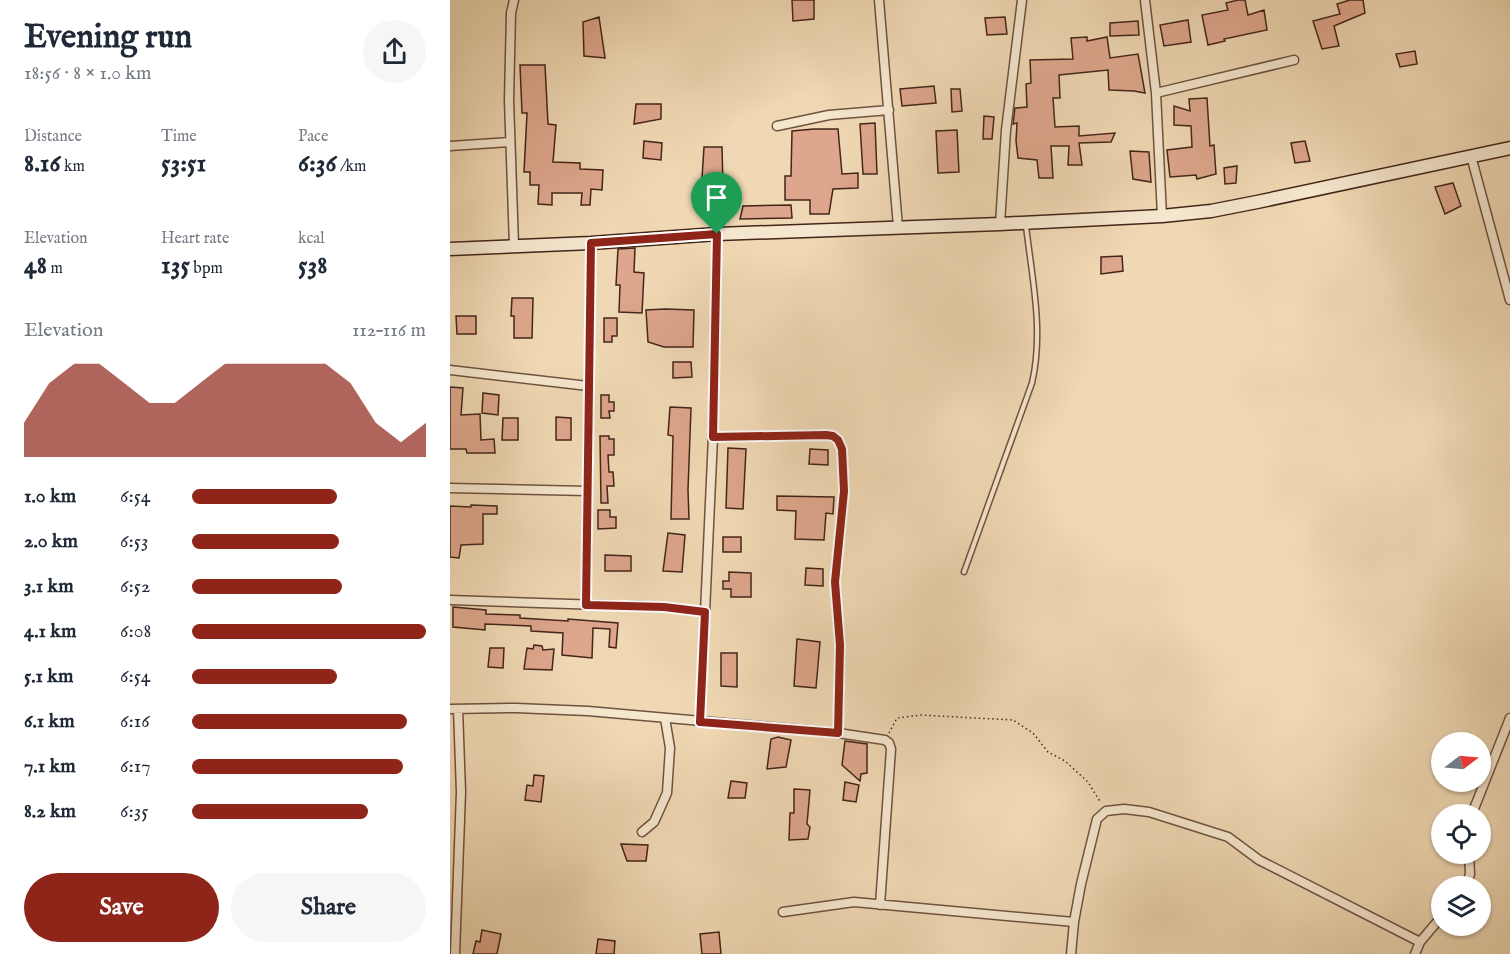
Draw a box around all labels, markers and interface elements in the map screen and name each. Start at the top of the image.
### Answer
text: Evening run [24,17,192,59]
button: share [363,20,426,83]
text: 18:56 · 8 × 1.0 km [24,61,152,86]
text: Distance [24,127,82,147]
text: Time [161,127,197,147]
text: Pace [298,127,328,147]
text: 8.16 [24,147,60,180]
text: 53:51 [161,147,206,180]
text: 6:36 [298,147,337,180]
text: km [60,157,85,177]
text: /km [337,157,366,177]
pin [691,172,742,234]
icon: arrive [700,181,733,214]
text: Elevation [24,229,87,249]
text: Heart rate [161,229,229,249]
text: kcal [298,229,325,249]
text: 48 [24,249,47,282]
text: 135 [161,249,190,282]
text: 538 [298,249,327,282]
text: m [47,259,63,279]
text: bpm [190,259,223,279]
text: Elevation [24,318,103,343]
text: 112–116 m [352,318,426,343]
text: 1.0 km [24,484,76,509]
text: 6:54 [120,484,151,509]
text: 2.0 km [24,529,78,554]
text: 6:53 [120,529,148,554]
text: 3.1 km [24,574,74,599]
text: 6:52 [120,574,150,599]
text: 4.1 km [24,619,77,644]
text: 6:08 [120,619,151,644]
text: 5.1 km [24,664,74,689]
text: 6:54 [120,664,151,689]
text: 6.1 km [24,709,75,734]
text: 6:16 [120,709,150,734]
north arrow [1431,732,1491,792]
map controls [1431,732,1491,936]
text: 7.1 km [24,754,76,779]
text: 6:17 [120,754,151,779]
text: 8.2 km [24,799,76,824]
text: 6:35 [120,799,148,824]
button: locate [1431,804,1491,864]
button: Save [24,873,219,942]
button: Share [231,873,426,942]
button: layers [1431,876,1491,936]

